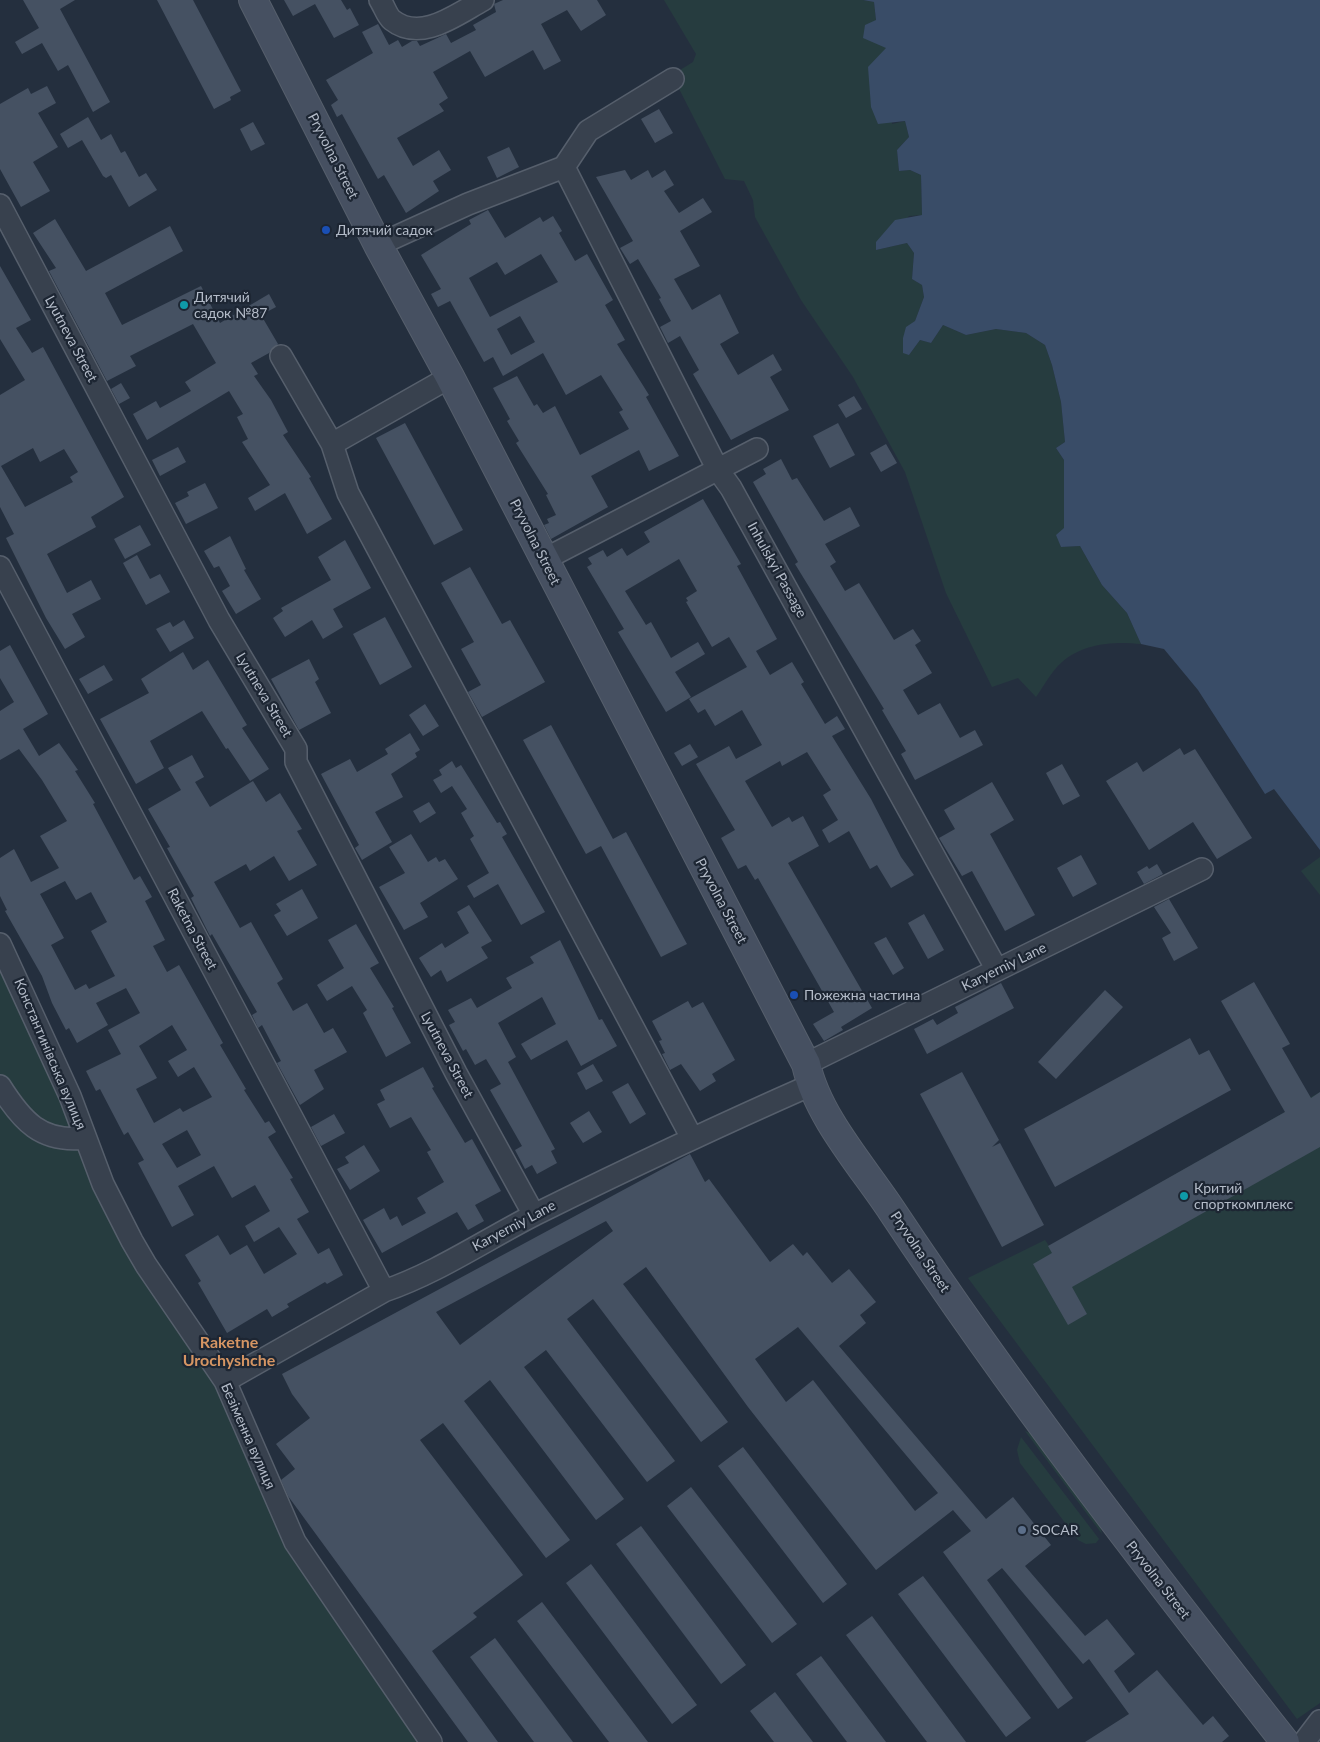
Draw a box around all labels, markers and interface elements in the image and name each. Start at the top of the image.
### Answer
street label: Pryvolna Street [304,110,362,202]
place label: Дитячий садок [336,222,433,238]
marker: Дитячий садок [320,224,332,236]
place label: Дитячий садок №87 [194,289,267,322]
street label: Lyutneva Street [41,293,101,385]
marker: Дитячий садок №87 [178,299,190,311]
street label: Pryvolna Street [506,496,564,588]
street label: Inhulskyi Passage [744,519,810,621]
street label: Lyutneva Street [232,650,296,740]
street label: Pryvolna Street [692,856,750,946]
street label: Raketna Street [163,885,221,973]
street label: Karyerniy Lane [959,939,1049,995]
street label: Константинівська вулиця [10,976,90,1132]
place label: Пожежна частина [804,987,920,1003]
marker: Пожежна частина [788,989,800,1001]
street label: Lyutneva Street [417,1009,477,1101]
place label: Критий спорткомплекс [1194,1180,1293,1212]
marker: Критий спорткомплекс [1178,1190,1190,1202]
street label: Karyerniy Lane [469,1197,559,1255]
street label: Pryvolna Street [887,1208,953,1296]
district label: Raketne Urochyshche [183,1333,275,1371]
street label: Безіменна вулиця [217,1380,279,1492]
place label: SOCAR [1032,1522,1078,1538]
marker: SOCAR [1016,1524,1028,1536]
street label: Pryvolna Street [1122,1538,1194,1622]

